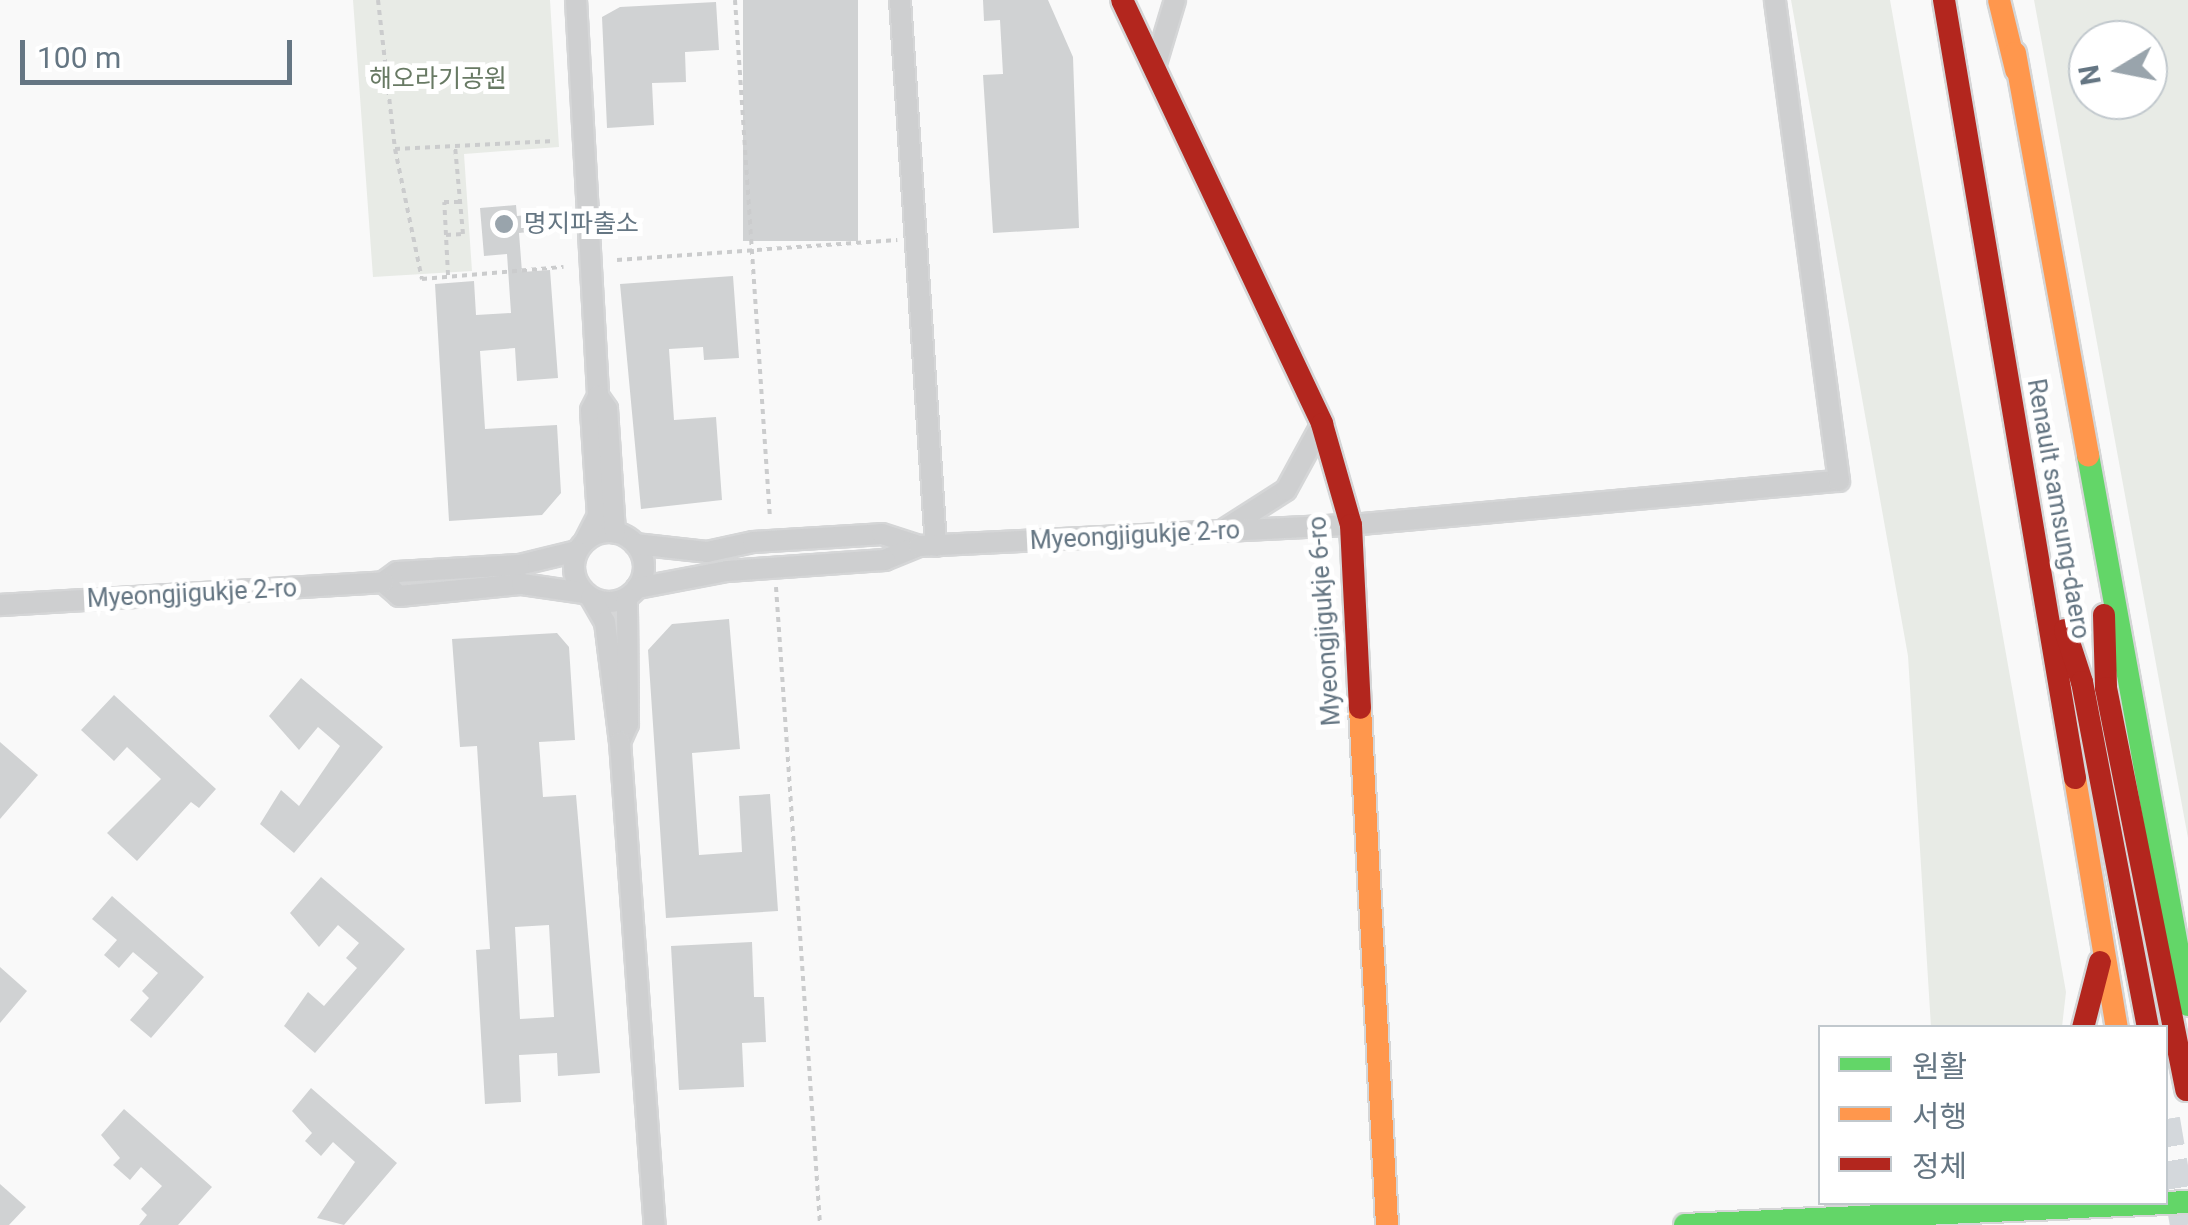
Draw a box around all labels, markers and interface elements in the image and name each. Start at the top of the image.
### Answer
scale bar [25,20,298,82]
north arrow [2068,20,2168,120]
text: 100 m [37,40,121,75]
text: N [2072,62,2108,88]
park label: 해오라기공원 [369,64,507,94]
place label: 명지파출소 [524,209,639,239]
marker: 명지파출소 [493,213,515,235]
street label: Renault samsung-daero [2020,377,2096,641]
street label: Myeongjigukje 6-ro [1303,515,1347,727]
street label: Myeongjigukje 2-ro [1029,516,1241,556]
street label: Myeongjigukje 2-ro [86,574,298,614]
legend [1818,1025,2168,1205]
text: 원활 [1912,1049,1967,1084]
text: 서행 [1912,1099,1967,1134]
text: 정체 [1912,1149,1967,1184]

